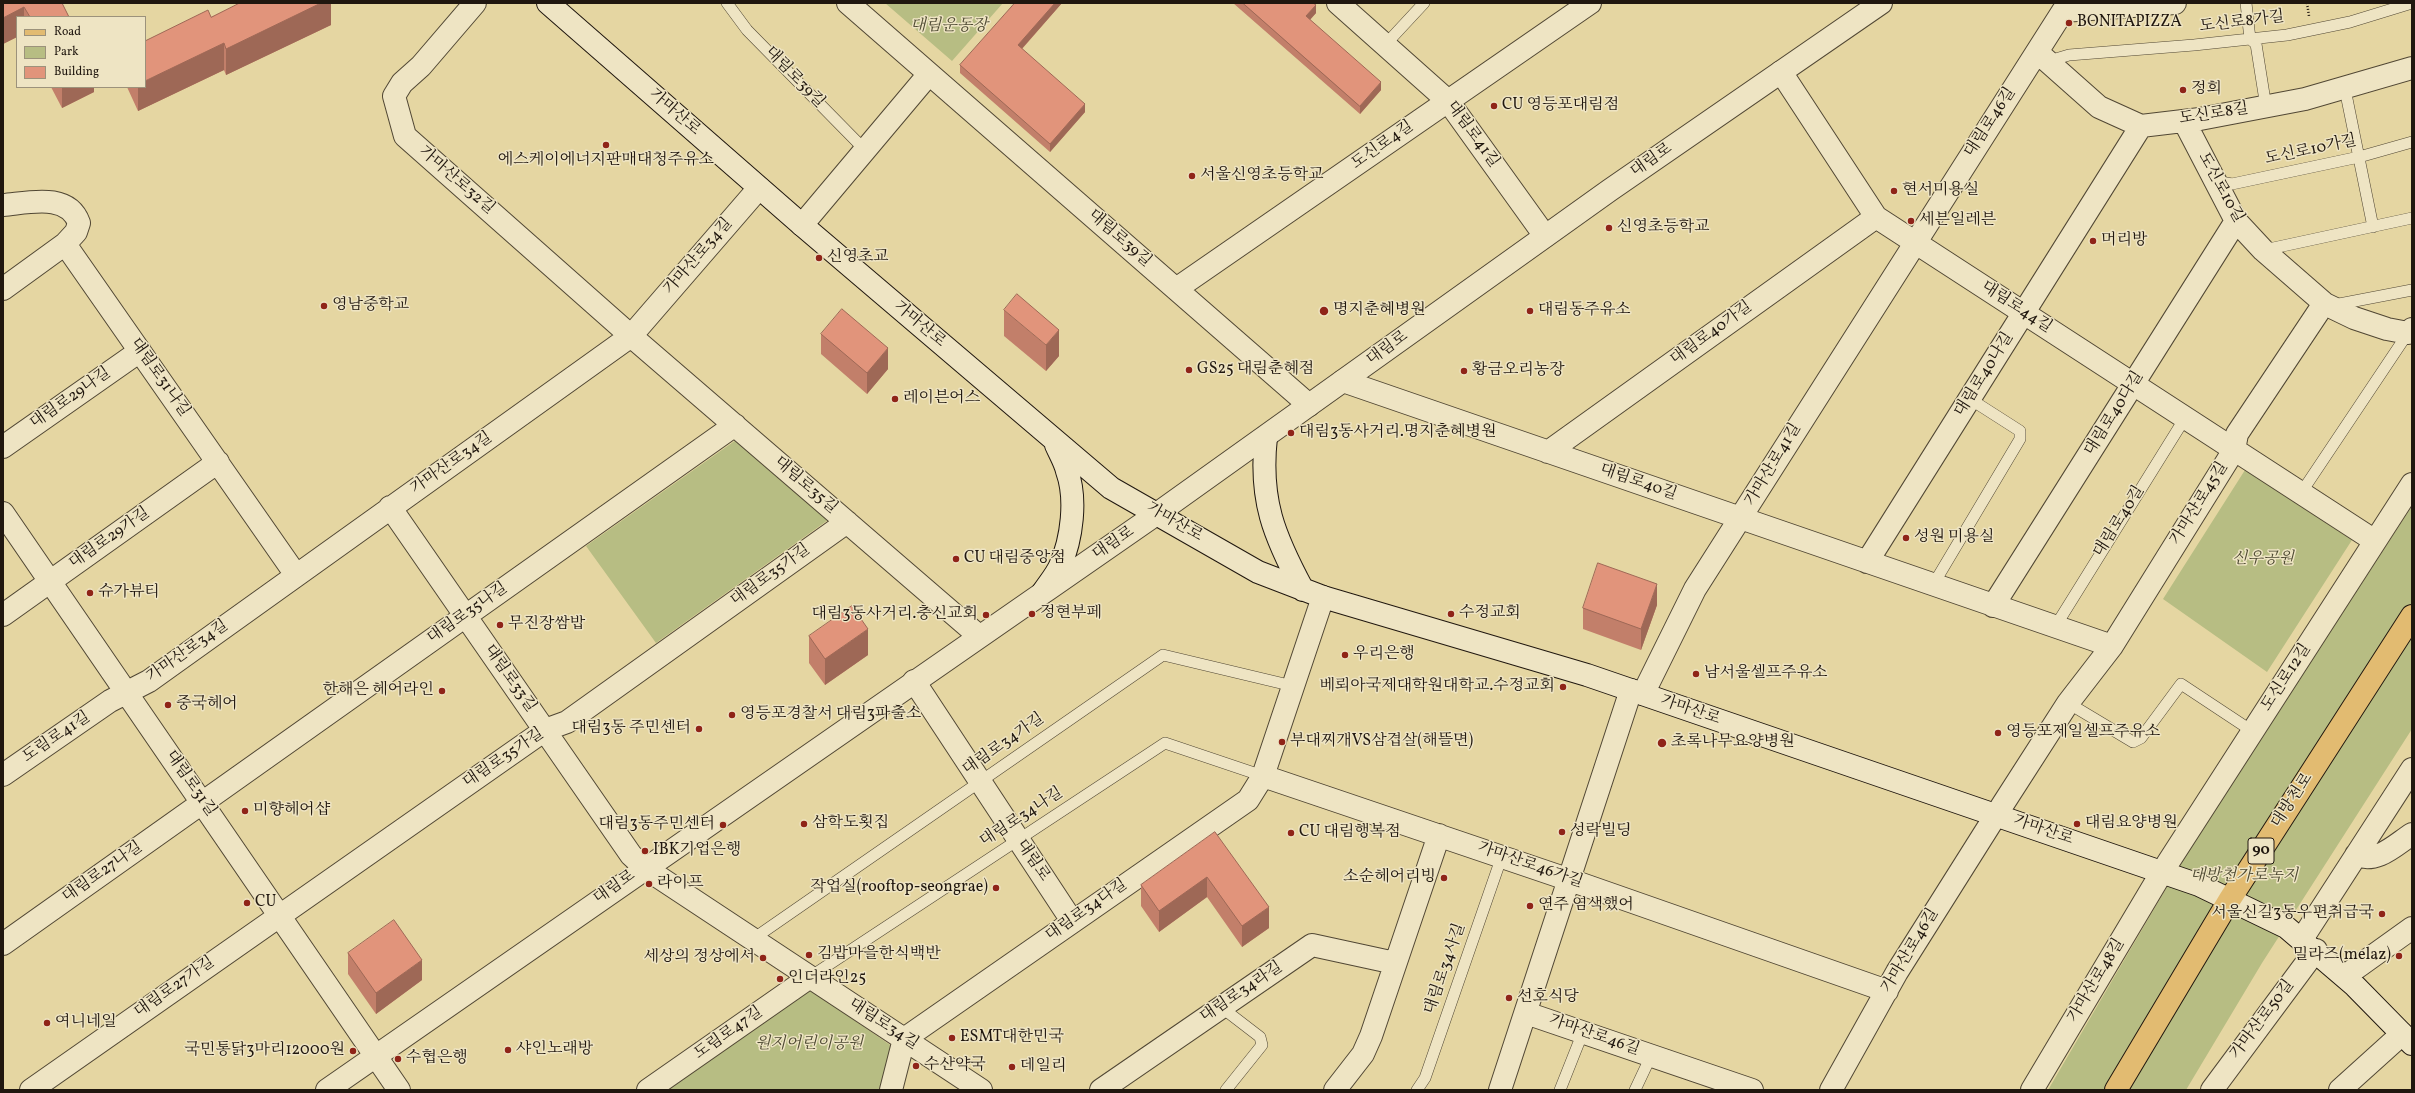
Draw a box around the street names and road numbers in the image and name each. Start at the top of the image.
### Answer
street label: 도신로8가길 [2198,8,2286,38]
street label: 대림로39길 [760,43,828,113]
street label: 가마산로 [644,85,704,141]
street label: 대림로46길 [1961,85,2021,161]
street label: 대림로41길 [1441,98,1503,172]
street label: 도신로8길 [2178,100,2250,130]
street label: 도신로4길 [1348,118,1418,174]
street label: 도신로10가길 [2263,132,2359,170]
street label: 대림로 [1628,140,1676,182]
street label: 가마산로32길 [414,143,498,219]
street label: 도신로10길 [2193,149,2247,227]
street label: 대림로39길 [1083,206,1155,272]
street label: 가마산로34길 [661,215,737,299]
street label: 대림로44길 [1977,278,2055,338]
street label: 가마산로 [889,298,949,352]
street label: 대림로40가길 [1667,298,1757,370]
street label: 대림로 [1364,328,1412,370]
street label: 대림로40나길 [1951,329,2019,421]
street label: 대림로31나길 [125,335,193,421]
street label: 대림로29나길 [27,364,115,434]
street label: 대림로40다길 [2081,368,2149,460]
street label: 가마산로41길 [1742,420,1806,510]
street label: 가마산로34길 [408,429,496,499]
street label: 대림로35길 [769,453,841,519]
street label: 가마산로45길 [2167,459,2233,549]
street label: 대림로40길 [1597,461,1679,505]
street label: 대림로40길 [2090,483,2150,561]
street label: 가마산로 [1142,499,1206,547]
street label: 대림로29가길 [66,504,154,574]
street label: 대림로 [1089,523,1139,565]
street label: 대림로35가길 [728,541,814,611]
street label: 대림로35나길 [424,579,512,649]
street label: 가마산로34길 [144,617,232,687]
street label: 대림로33길 [479,641,539,717]
street label: 도신로12길 [2258,641,2316,715]
street label: 가마산로 [1658,692,1722,730]
street label: 도림로41길 [19,708,95,768]
street label: 대림로34가길 [960,710,1048,780]
street label: 대림로35가길 [460,725,548,793]
street label: 대림로31길 [160,747,220,821]
street label: 대방천로 [2268,770,2318,832]
street label: 대림로34나길 [977,784,1067,852]
street label: 가마산로 [2011,812,2075,850]
street label: 대림로 [1011,836,1053,886]
street label: 대림로27나길 [59,838,147,908]
road number: 90 [2248,838,2274,864]
street label: 가마산로46가길 [1475,839,1585,893]
street label: 대림로 [591,867,639,909]
street label: 대림로34다길 [1043,876,1131,946]
street label: 가마산로46길 [1878,905,1944,997]
street label: 대림로34사길 [1421,921,1471,1017]
street label: 가마산로48길 [2064,935,2130,1027]
street label: 대림로27가길 [131,953,219,1023]
street label: 대림로34라길 [1197,958,1287,1028]
street label: 가마산로50길 [2227,977,2299,1063]
street label: 대림로34길 [844,995,922,1055]
street label: 도림로47길 [691,1003,767,1065]
street label: 가마산로46길 [1546,1011,1642,1061]

